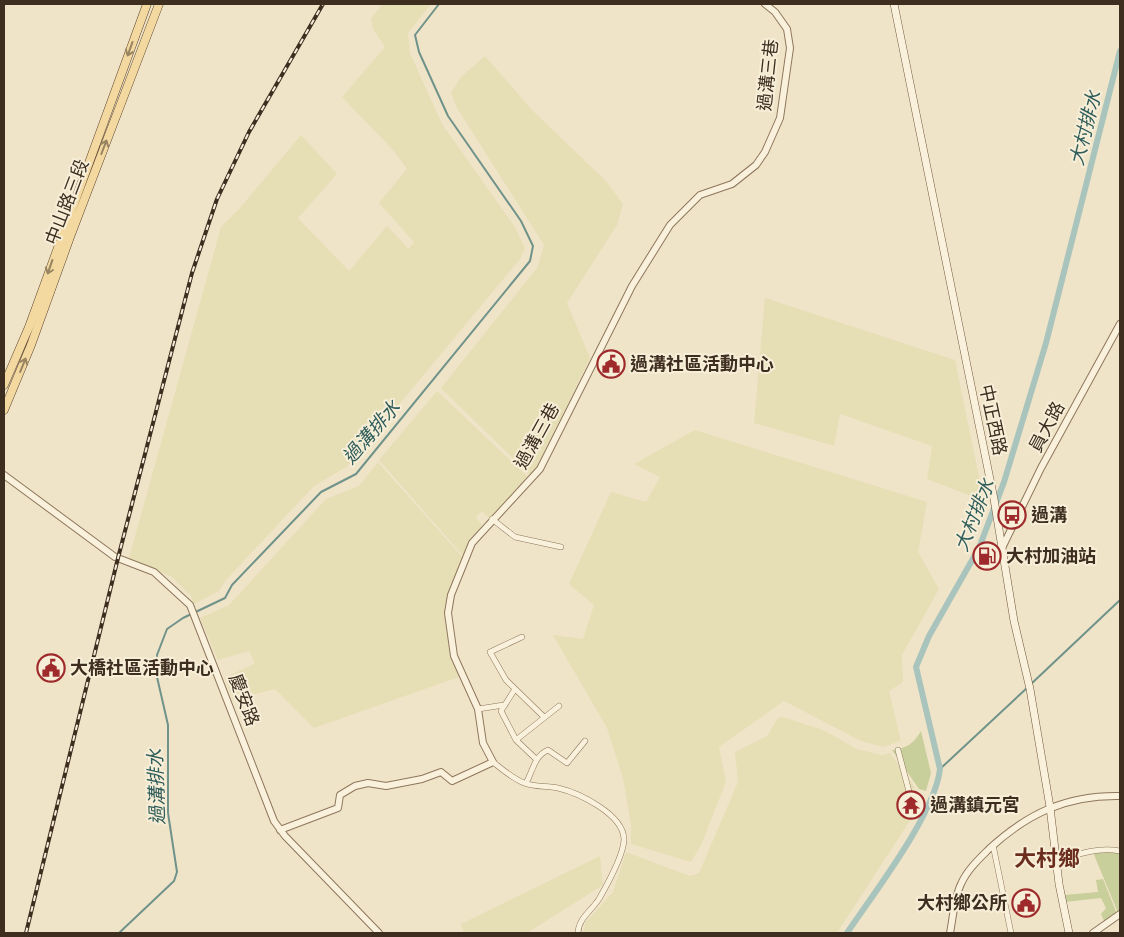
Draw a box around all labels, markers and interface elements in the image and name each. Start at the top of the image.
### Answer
street label: 過溝三巷 [753,38,783,112]
one-way arrow [125,41,134,57]
water label: 大村排水 [1065,88,1106,168]
one-way arrow [100,140,109,155]
street label: 中山路三段 [41,156,93,248]
one-way arrow [44,259,54,275]
public building icon: 過溝社區活動中心 [596,349,626,379]
place label: 過溝社區活動中心 [630,353,774,375]
one-way arrow [19,358,28,373]
street label: 中正西路 [975,382,1011,458]
water label: 過溝排水 [338,395,406,469]
street label: 員大路 [1025,398,1069,456]
street label: 過溝三巷 [510,399,564,473]
water label: 大村排水 [950,475,1000,555]
bus stop icon: 過溝 [997,500,1027,530]
place label: 過溝 [1031,504,1067,526]
fuel station icon: 大村加油站 [972,541,1002,571]
place label: 大村加油站 [1006,545,1096,567]
public building icon: 大橋社區活動中心 [36,653,66,683]
place label: 大橋社區活動中心 [70,657,214,679]
street label: 慶安路 [224,671,264,729]
water label: 過溝排水 [144,748,169,825]
temple icon: 過溝鎮元宮 [896,790,926,820]
place label: 過溝鎮元宮 [930,794,1020,816]
district label: 大村鄉 [1014,845,1080,872]
public building icon: 大村鄉公所 [1011,888,1041,918]
place label: 大村鄉公所 [917,892,1007,914]

